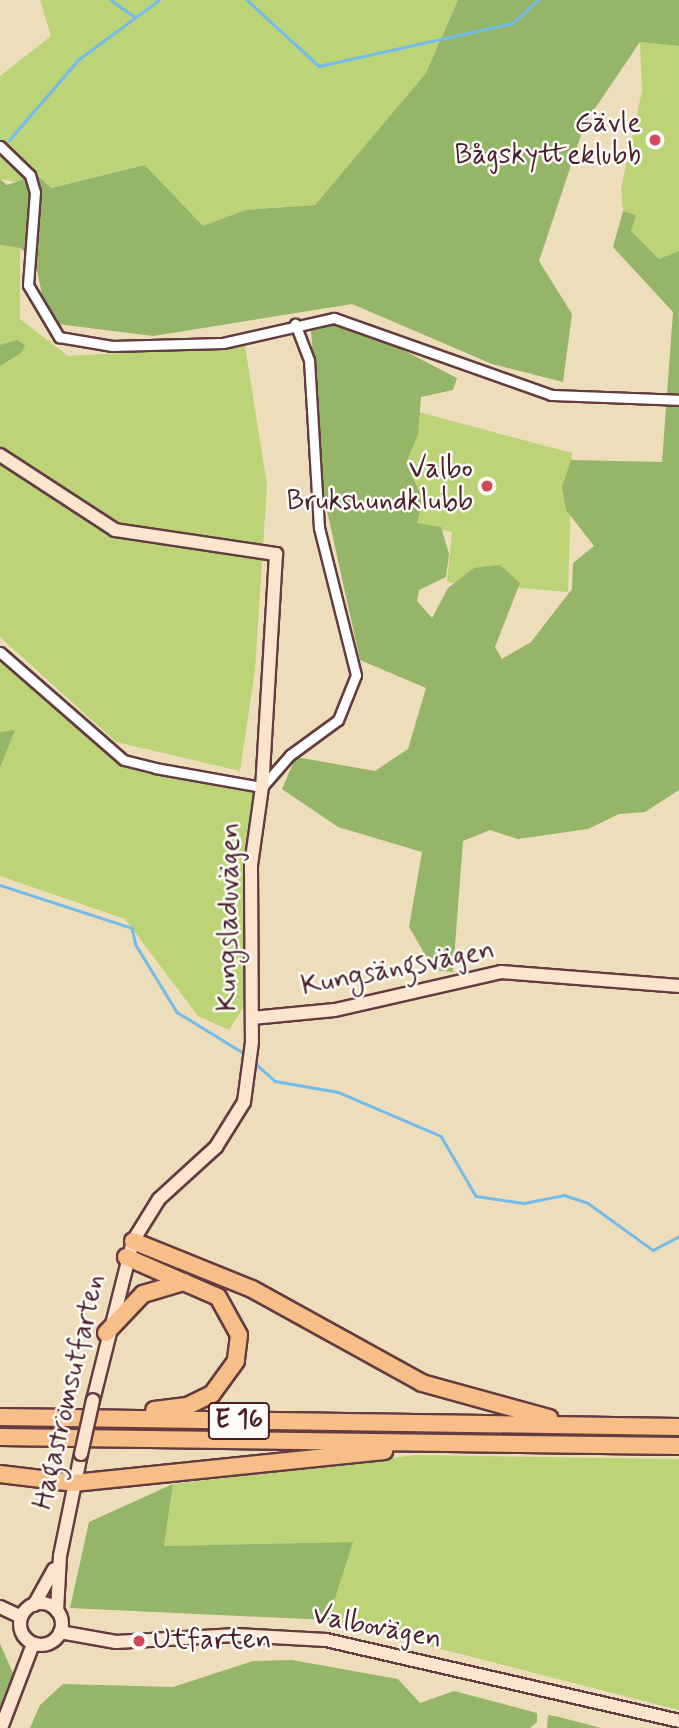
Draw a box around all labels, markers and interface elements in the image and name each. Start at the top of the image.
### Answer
place label: Gävle Bågskytteklubb [454,107,641,173]
marker: Gävle Bågskytteklubb [647,132,663,148]
place label: Valbo Brukshundklubb [286,453,473,519]
marker: Valbo Brukshundklubb [479,478,495,494]
street label: Kungsladuvägen [212,822,248,1012]
street label: Kungsängsvägen [298,934,498,1004]
street label: Hagaströmsutfarten [27,1271,113,1513]
road number: E 16 [208,1398,270,1444]
street label: Valbovägen [309,1599,445,1657]
place label: Utfarten [153,1624,272,1658]
marker: Utfarten [131,1633,147,1649]

